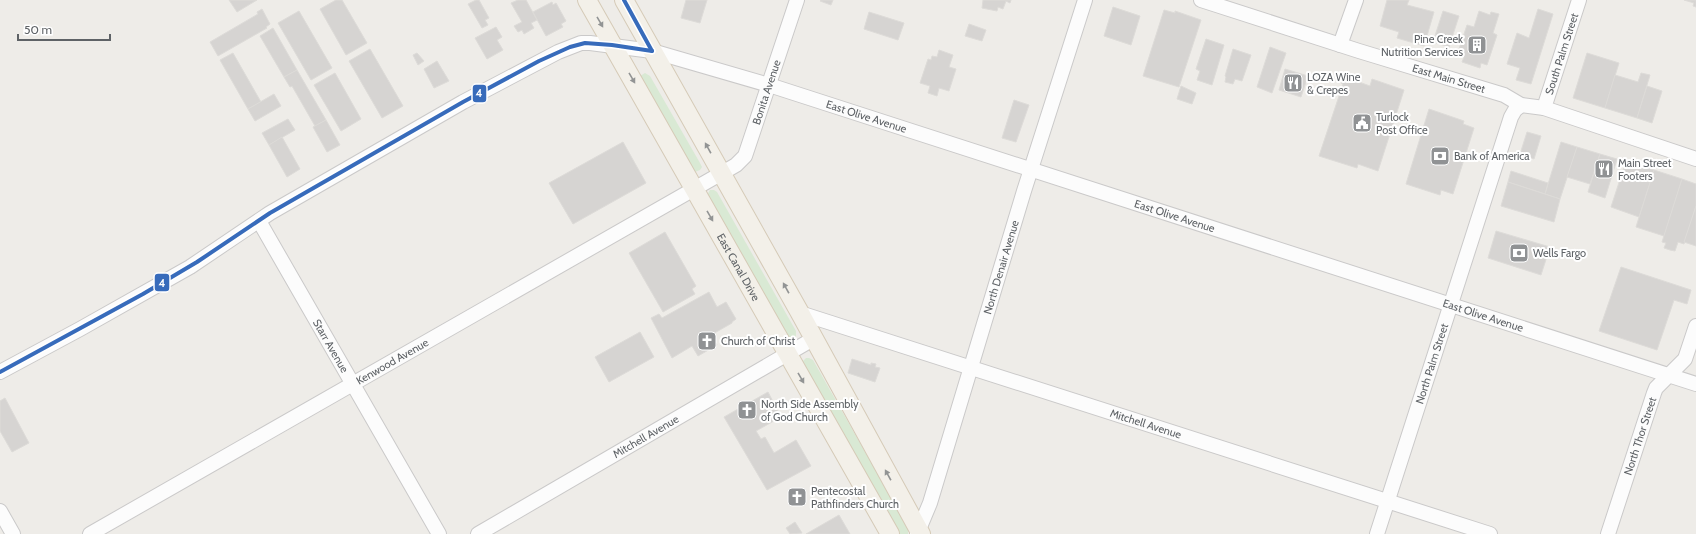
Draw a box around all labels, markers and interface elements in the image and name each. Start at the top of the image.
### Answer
street label: South Palm Street [1542,11,1581,96]
scale bar [18,16,110,42]
one-way arrow [596,16,603,28]
text: 50 m [24,22,52,37]
place label: Pine Creek Nutrition Services [1381,32,1463,59]
building icon: Pine Creek Nutrition Services [1466,34,1488,56]
street label: Bonita Avenue [749,58,784,126]
street label: East Main Street [1411,61,1487,96]
place label: LOZA Wine & Crepes [1307,70,1361,97]
restaurant icon: LOZA Wine & Crepes [1282,72,1304,94]
one-way arrow [628,73,635,84]
line badge: 4 [472,84,487,103]
text: 4 [476,86,483,100]
street label: East Olive Avenue [824,97,909,136]
place label: Turlock Post Office [1376,110,1428,137]
public building icon: Turlock Post Office [1351,112,1373,134]
one-way arrow [704,142,711,154]
bank icon: Bank of America [1429,145,1451,167]
place label: Bank of America [1454,149,1530,163]
place label: Main Street Footers [1618,156,1672,183]
restaurant icon: Main Street Footers [1593,158,1615,180]
street label: East Olive Avenue [1133,196,1217,236]
one-way arrow [706,210,713,222]
street label: North Denair Avenue [980,218,1022,316]
street label: East Canal Drive [714,231,763,304]
bank icon: Wells Fargo [1508,242,1530,264]
place label: Wells Fargo [1533,246,1586,260]
line badge: 4 [154,273,170,292]
text: 4 [159,276,166,290]
one-way arrow [782,282,789,293]
street label: East Olive Avenue [1441,296,1526,335]
street label: Starr Avenue [310,316,352,375]
street label: North Palm Street [1412,321,1451,406]
church icon: Church of Christ [696,330,718,352]
place label: Church of Christ [721,334,795,348]
street label: Kenwood Avenue [353,335,431,388]
one-way arrow [798,372,805,384]
street label: North Thor Street [1621,395,1659,477]
place label: North Side Assembly of God Church [761,397,859,424]
church icon: North Side Assembly of God Church [736,399,758,421]
street label: Mitchell Avenue [1108,406,1183,442]
street label: Mitchell Avenue [610,412,682,461]
one-way arrow [885,470,892,481]
place label: Pentecostal Pathfinders Church [811,484,899,511]
church icon: Pentecostal Pathfinders Church [786,486,808,508]

